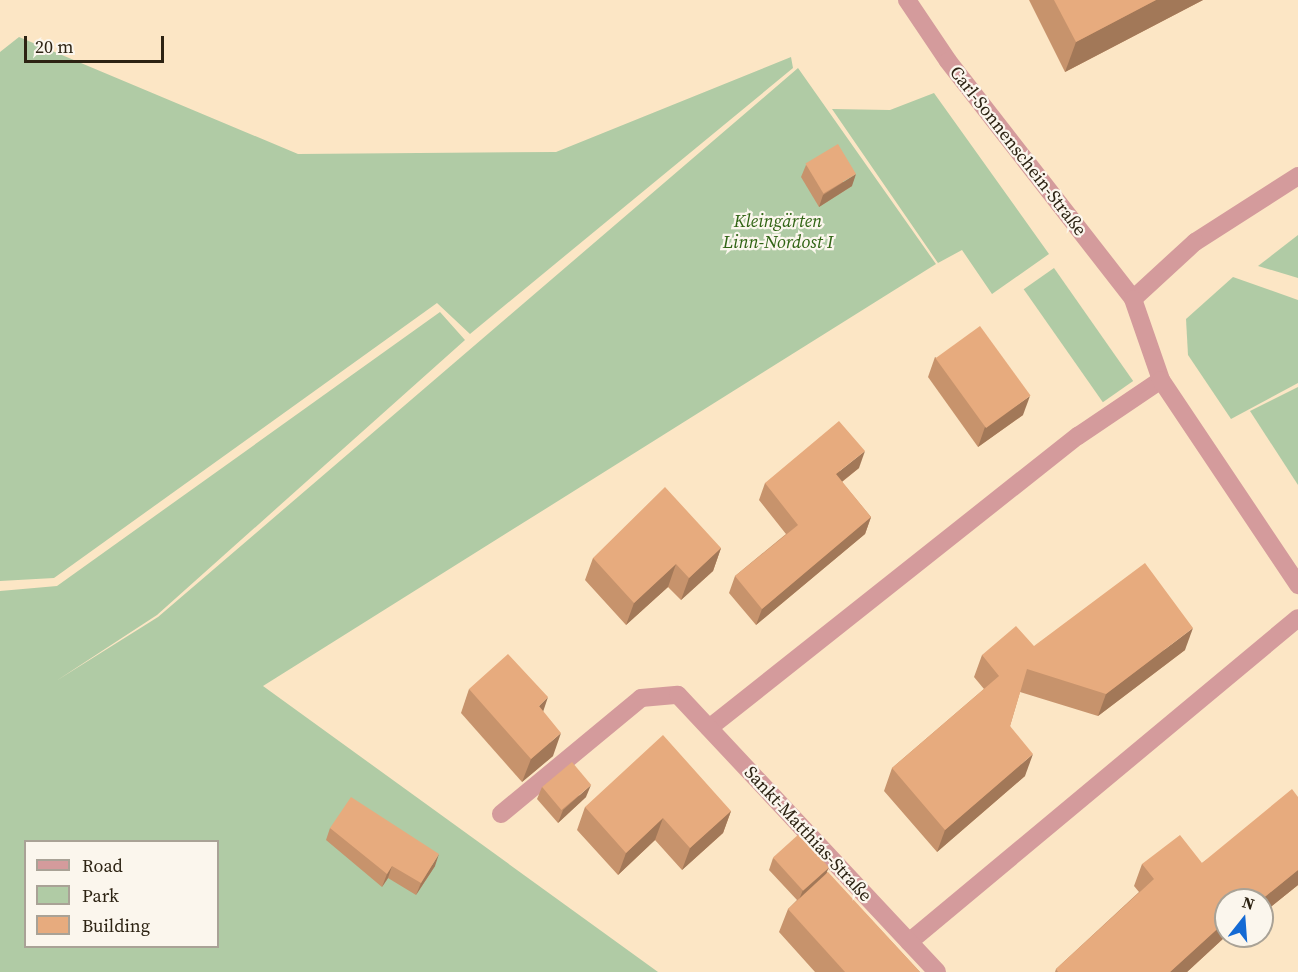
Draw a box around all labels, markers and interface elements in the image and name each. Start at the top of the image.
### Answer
scale bar [27,24,166,62]
text: 20 m [35,34,73,59]
street label: Carl-Sonnenschein-Straße [945,62,1091,240]
park label: Kleingärten Linn-Nordost I [723,211,833,254]
street label: Sankt-Matthias-Straße [740,762,876,906]
legend [24,840,219,948]
text: Road [82,853,123,878]
text: Park [82,883,119,908]
north arrow [1214,888,1274,948]
text: N [1240,890,1257,915]
text: Building [82,913,150,938]

